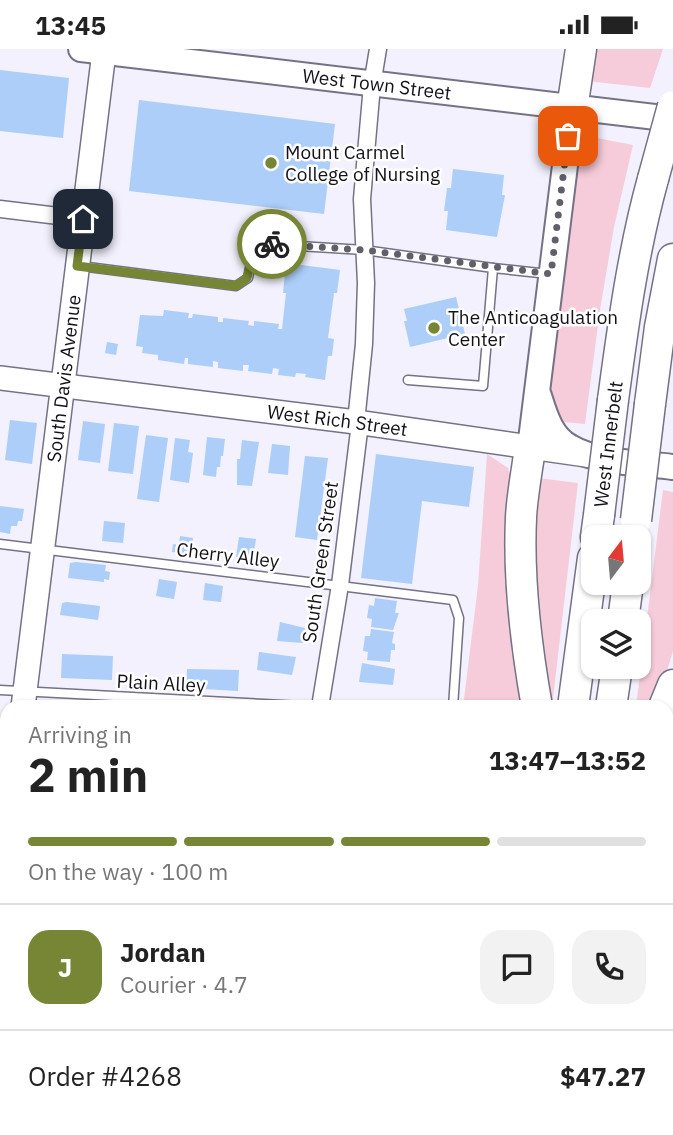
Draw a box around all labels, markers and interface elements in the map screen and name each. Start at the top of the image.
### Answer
text: 13:45 [35,8,106,42]
street label: West Town Street [301,63,453,105]
pin [538,106,598,166]
icon: bag [549,117,587,155]
place label: Mount Carmel College of Nursing [285,140,440,186]
marker: Mount Carmel College of Nursing [263,155,279,171]
pin [53,189,113,249]
icon: home [64,200,102,238]
courier [237,209,307,279]
icon: bike [253,225,291,263]
street label: South Davis Avenue [41,293,86,464]
place label: The Anticoagulation Center [448,305,618,351]
marker: The Anticoagulation Center [426,320,442,336]
street label: West Innerbelt [588,379,628,509]
street label: West Rich Street [266,399,409,441]
street label: South Green Street [297,480,343,644]
north arrow [581,525,651,595]
map controls [581,525,651,679]
street label: Cherry Alley [175,537,281,573]
button: layers [581,609,651,679]
street label: Plain Alley [116,669,207,697]
text: Arriving in [28,719,132,749]
text: 13:47–13:52 [489,743,646,777]
text: 2 min [28,745,148,805]
text: On the way · 100 m [28,856,228,886]
button: chat [480,930,554,1004]
button: phone [572,930,646,1004]
text: Jordan [120,935,206,969]
text: J [58,950,72,984]
text: Courier · 4.7 [120,969,248,999]
text: Order #4268 [28,1059,182,1093]
text: $47.27 [560,1059,646,1093]

